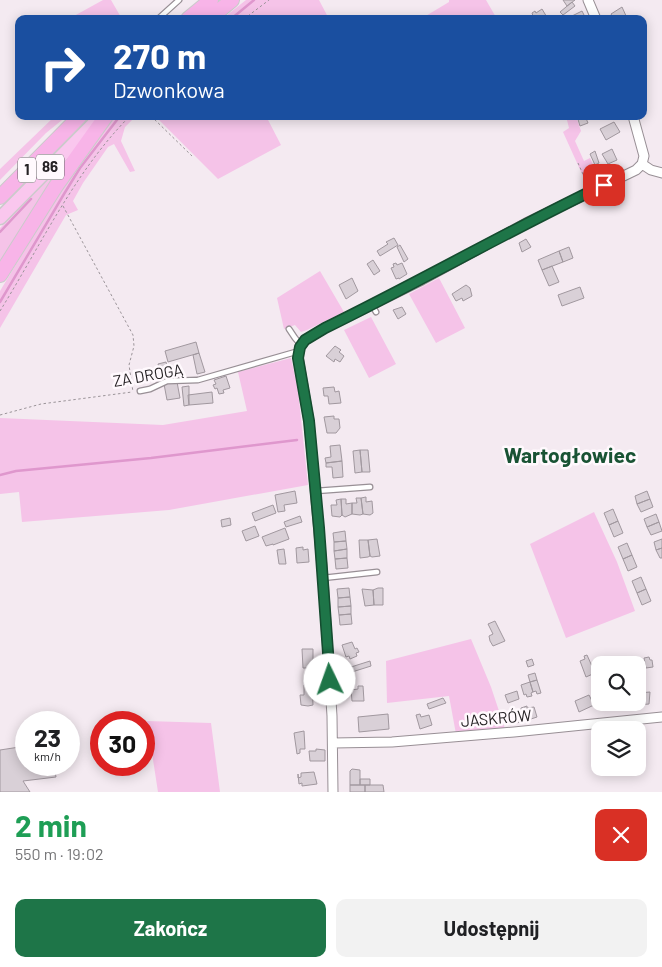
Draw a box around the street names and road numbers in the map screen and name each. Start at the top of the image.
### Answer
road number: 86 [36,154,64,180]
road number: 1 [18,158,36,182]
street label: ZA DROGĄ [111,359,185,390]
street label: JASKRÓW [460,705,532,730]

